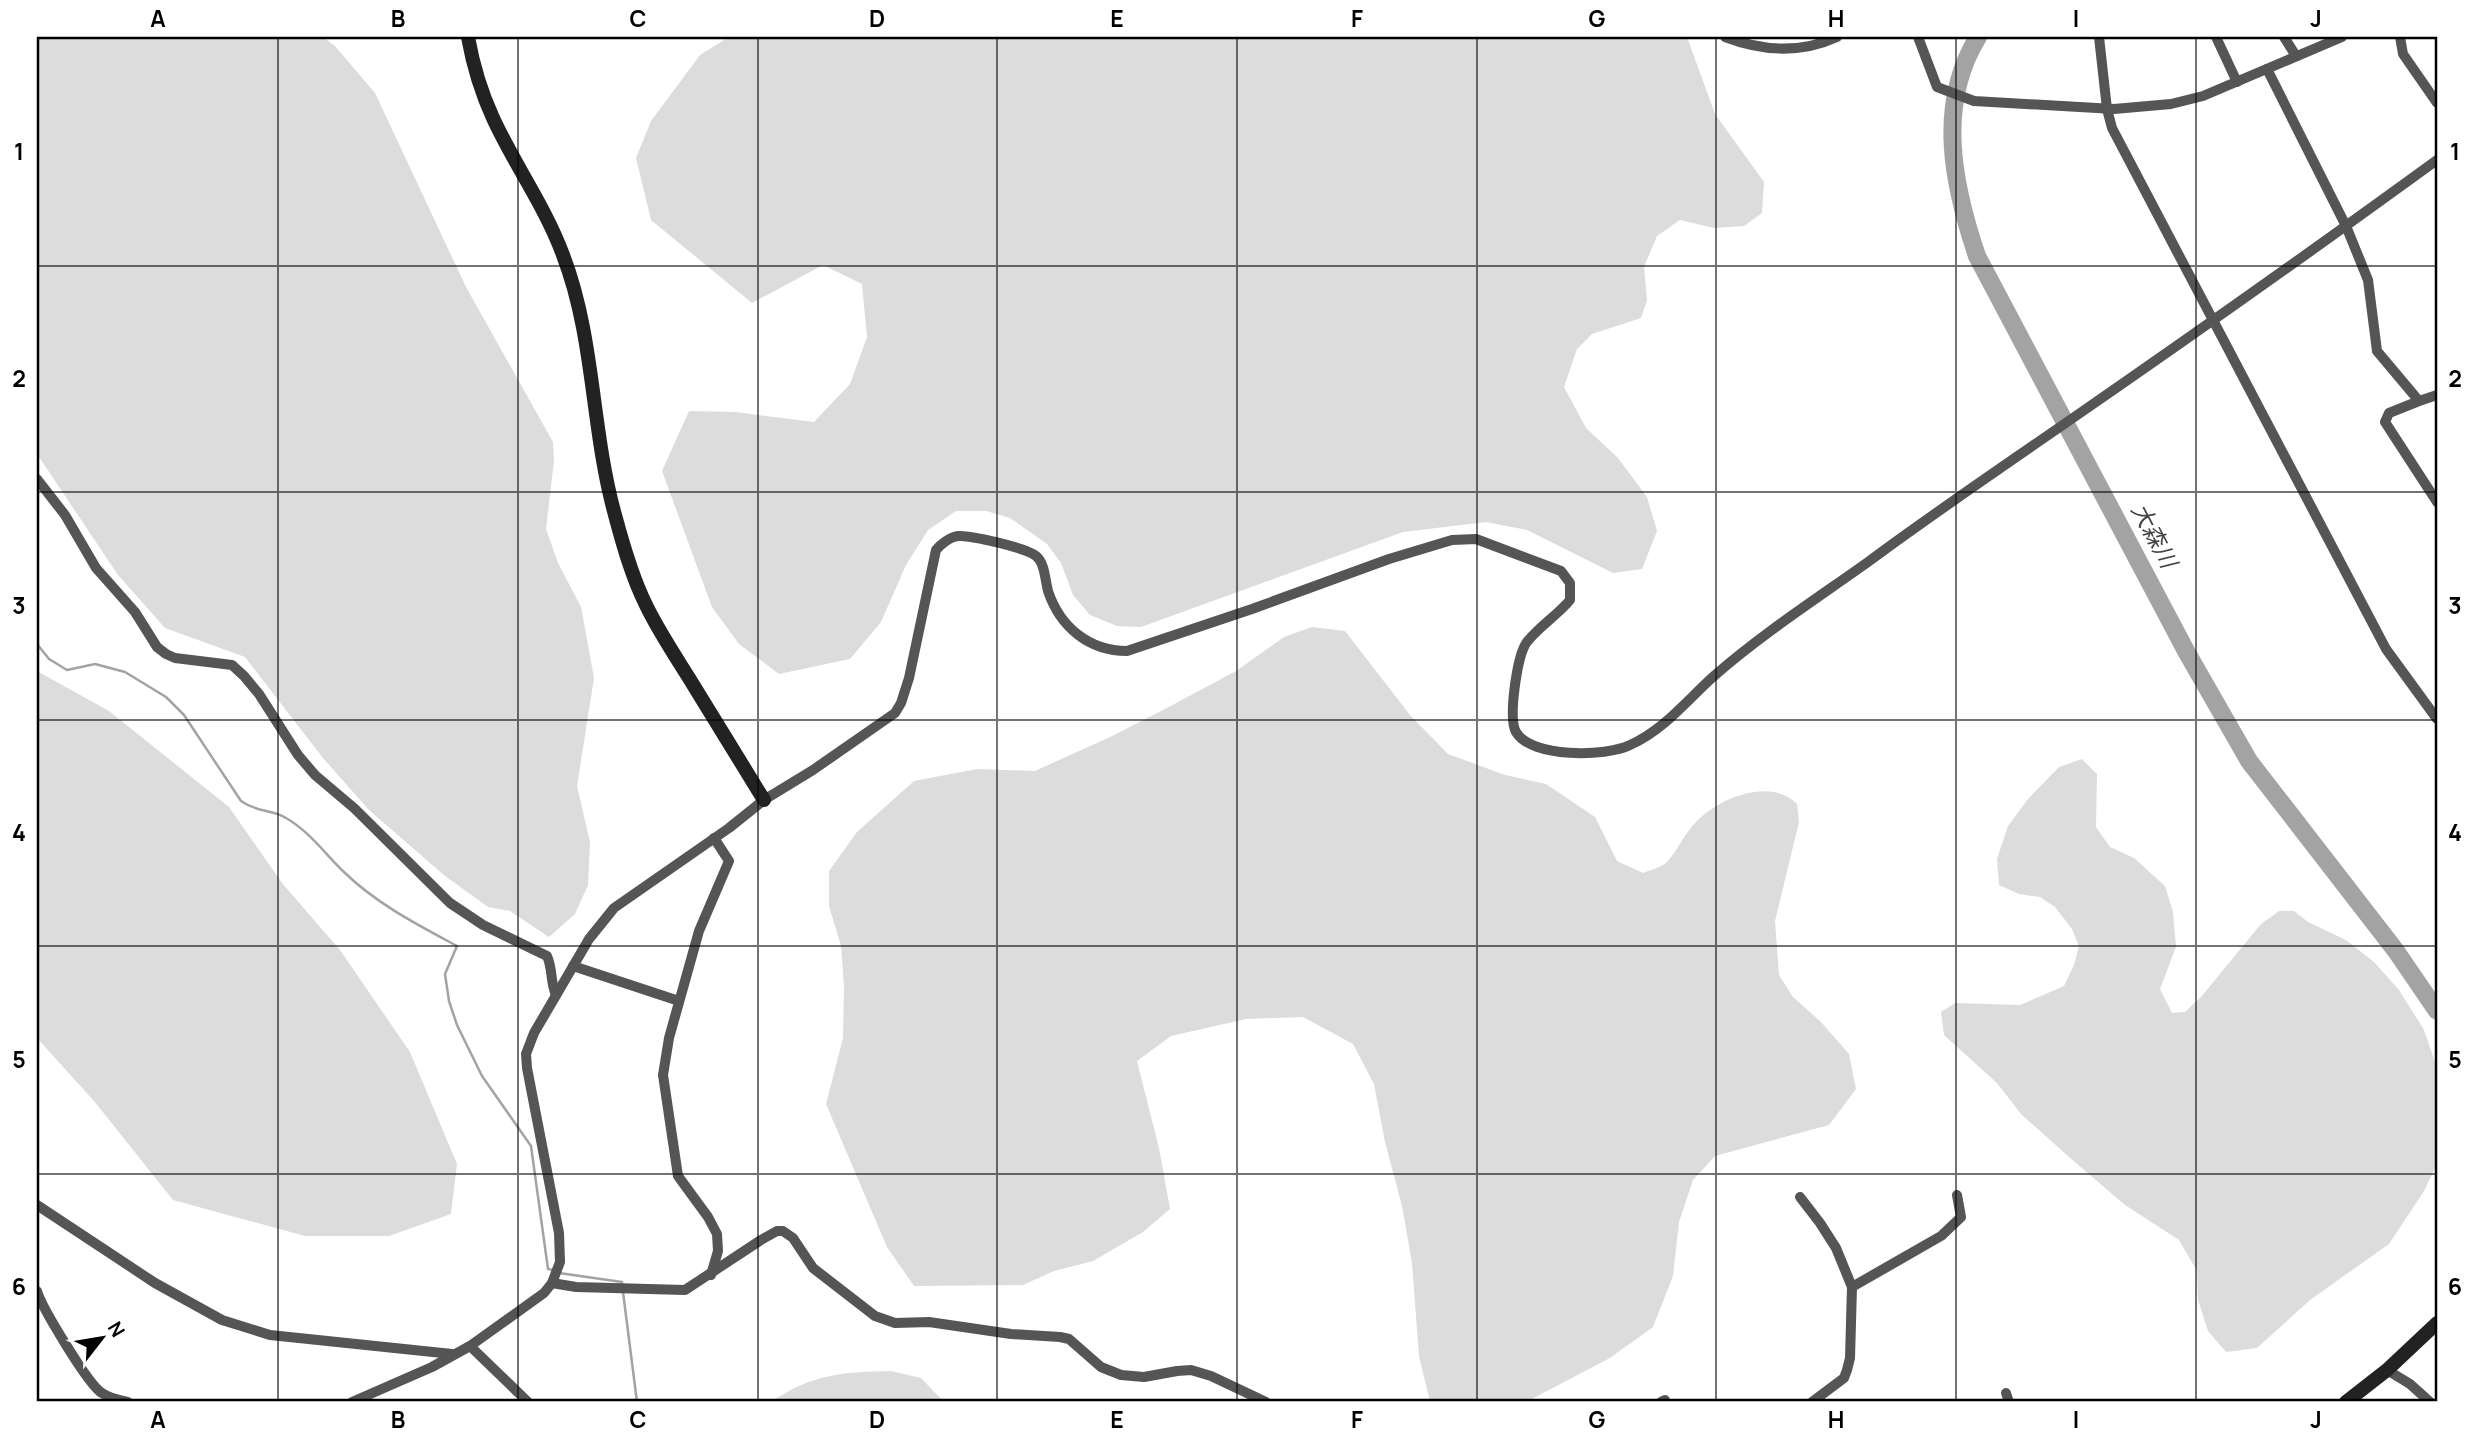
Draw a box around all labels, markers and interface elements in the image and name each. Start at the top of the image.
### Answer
text: A [150,2,166,34]
text: B [391,2,405,34]
text: C [630,2,647,34]
text: D [869,2,885,34]
text: E [1110,2,1124,34]
text: F [1351,2,1363,34]
text: G [1589,2,1606,34]
text: H [1828,2,1844,34]
text: I [2073,2,2079,34]
text: J [2310,2,2322,34]
text: 1 [14,135,24,167]
text: 1 [2450,135,2460,167]
text: 2 [12,362,26,394]
text: 2 [2448,362,2462,394]
water label: 大森川 [2125,497,2187,576]
text: 3 [12,589,26,621]
text: 3 [2448,589,2462,621]
text: 4 [12,816,26,848]
text: 4 [2448,816,2462,848]
text: 5 [12,1043,26,1075]
text: 5 [2448,1043,2462,1075]
text: 6 [12,1270,26,1302]
text: 6 [2448,1270,2462,1302]
north arrow [66,1302,136,1372]
text: N [102,1317,131,1342]
text: A [150,1403,166,1435]
text: B [391,1403,405,1435]
text: C [630,1403,647,1435]
text: D [869,1403,885,1435]
text: E [1110,1403,1124,1435]
text: F [1351,1403,1363,1435]
text: G [1589,1403,1606,1435]
text: H [1828,1403,1844,1435]
text: I [2073,1403,2079,1435]
text: J [2310,1403,2322,1435]

